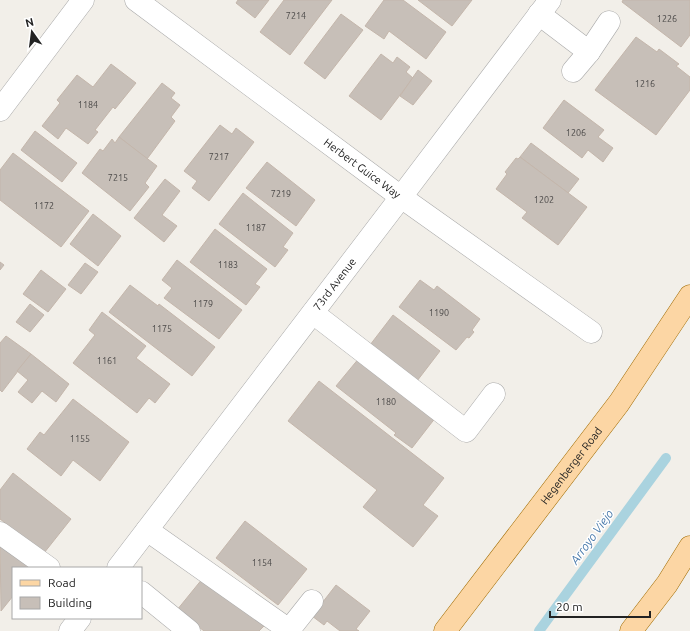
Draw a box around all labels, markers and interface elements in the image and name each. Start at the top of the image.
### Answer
house number: 7214 [286,11,306,21]
north arrow [12,12,52,52]
house number: 1226 [657,14,677,24]
text: N [24,15,35,29]
house number: 1216 [635,79,655,89]
house number: 1184 [78,100,98,110]
house number: 1206 [566,128,586,138]
street label: Herbert Guice Way [322,136,404,201]
house number: 7217 [209,152,229,162]
house number: 7215 [108,173,128,183]
house number: 7219 [271,189,291,199]
house number: 1202 [534,195,554,205]
house number: 1172 [34,201,54,211]
house number: 1187 [246,223,266,233]
street label: 73rd Avenue [311,256,358,313]
house number: 1183 [218,260,238,270]
house number: 1179 [193,299,213,309]
house number: 1190 [429,308,449,318]
house number: 1175 [152,324,172,334]
house number: 1161 [97,356,117,366]
house number: 1180 [376,397,396,407]
street label: Hegenberger Road [538,425,604,506]
house number: 1155 [70,434,90,444]
water label: Arroyo Viejo [567,507,616,567]
house number: 1154 [252,558,272,568]
legend [12,567,142,619]
text: Road [48,576,76,589]
scale bar [550,593,650,619]
text: Building [48,596,92,609]
text: 20 m [556,600,583,613]

